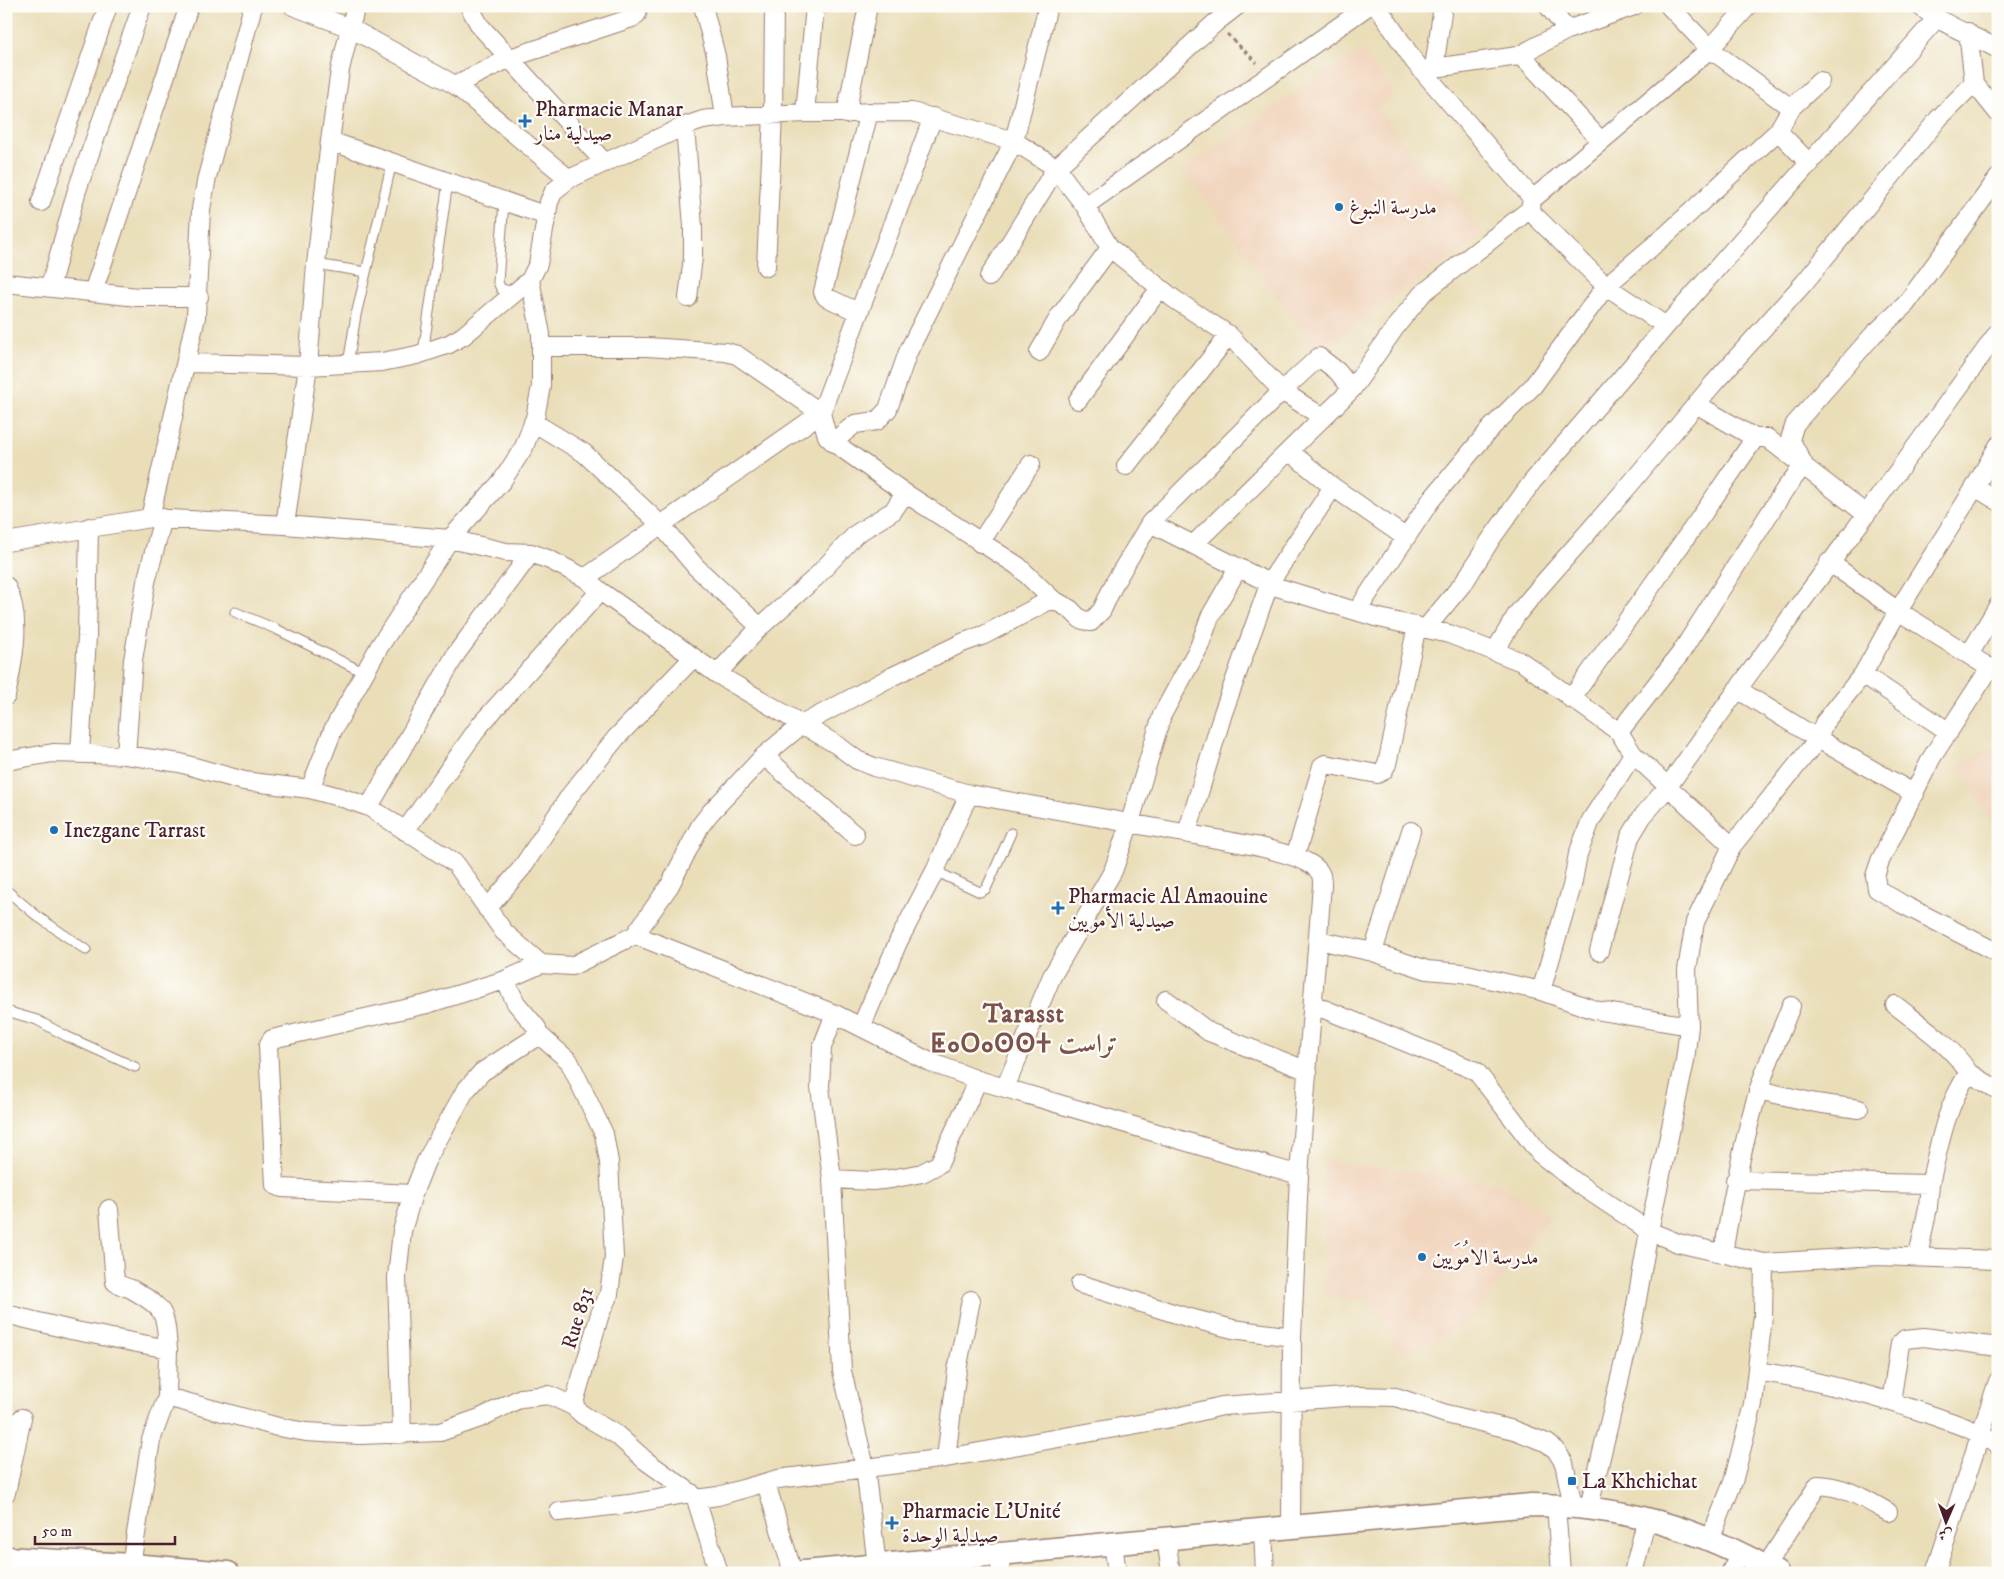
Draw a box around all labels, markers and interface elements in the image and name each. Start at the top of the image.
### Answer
place label: Pharmacie Manar صيدلية منار [533,97,683,147]
marker: Pharmacie Manar صيدلية منار [519,115,531,127]
place label: مدرسة النبوغ [1349,195,1437,225]
marker: مدرسة النبوغ [1333,201,1345,213]
place label: Inezgane Tarrast [64,818,206,844]
marker: Inezgane Tarrast [48,824,60,836]
place label: Pharmacie Al Amaouine صيدلية الأمويين [1068,884,1268,934]
marker: Pharmacie Al Amaouine صيدلية الأمويين [1052,902,1064,914]
district label: Tarasst ⵟⴰⵔⴰⵙⵙⵜ تراست [930,998,1118,1061]
place label: مدرسة الامُوَيين [1432,1239,1539,1271]
marker: مدرسة الامُوَيين [1416,1251,1428,1263]
street label: Rue 831 [556,1284,600,1352]
place label: La Khchichat [1582,1469,1698,1495]
marker: La Khchichat [1566,1475,1578,1487]
north arrow [1922,1496,1972,1546]
place label: Pharmacie L'Unité صيدلية الوحدة [902,1499,1061,1549]
scale bar [35,1514,175,1546]
marker: Pharmacie L'Unité صيدلية الوحدة [886,1517,898,1529]
text: 50 m [42,1522,72,1541]
text: ش [1938,1525,1953,1543]

